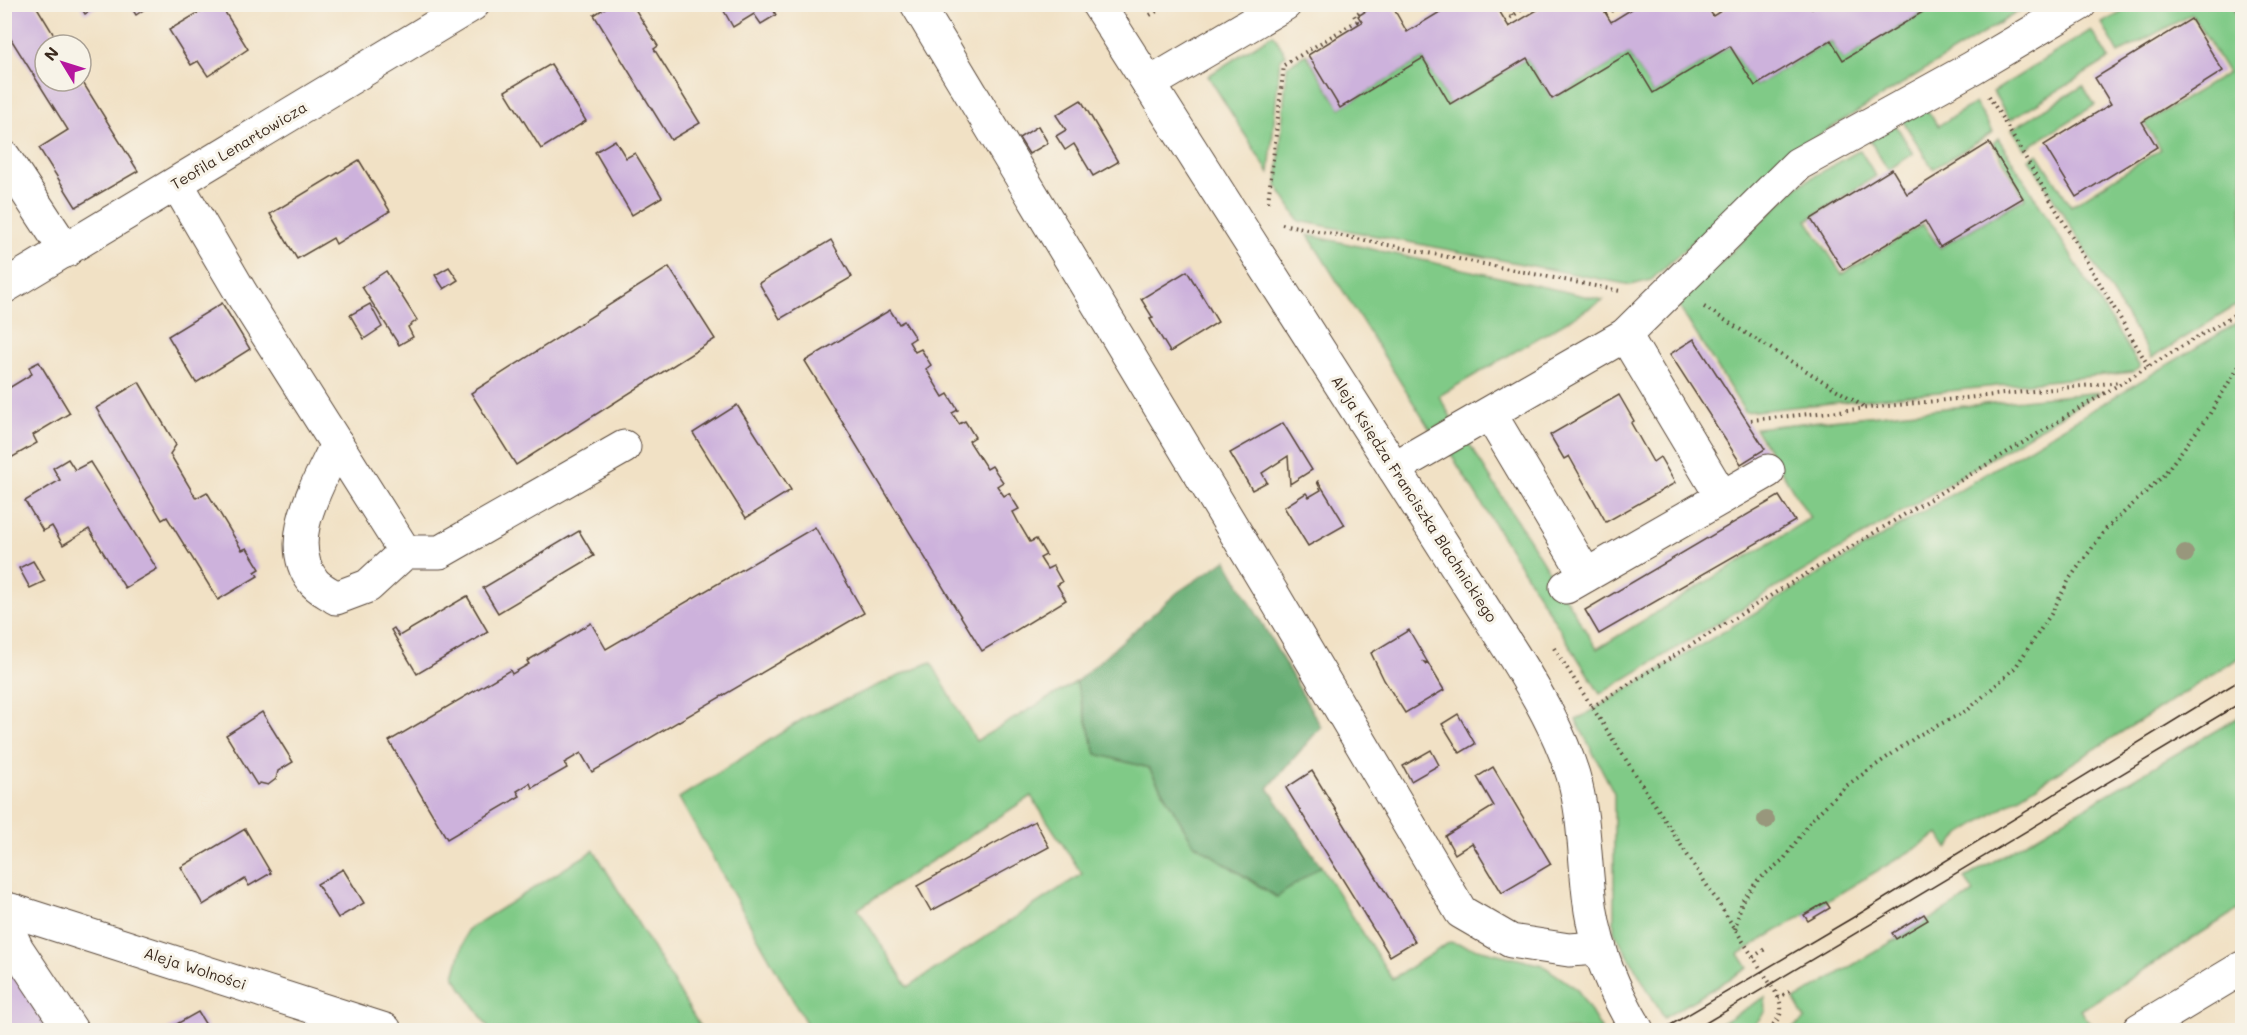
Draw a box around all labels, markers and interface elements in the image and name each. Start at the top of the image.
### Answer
north arrow [33,33,93,93]
text: N [39,42,63,65]
street label: Teofila Lenartowicza [167,97,310,194]
street label: Aleja Księdza Franciszka Blachnickiego [1327,371,1502,626]
street label: Aleja Wolności [142,942,249,994]

